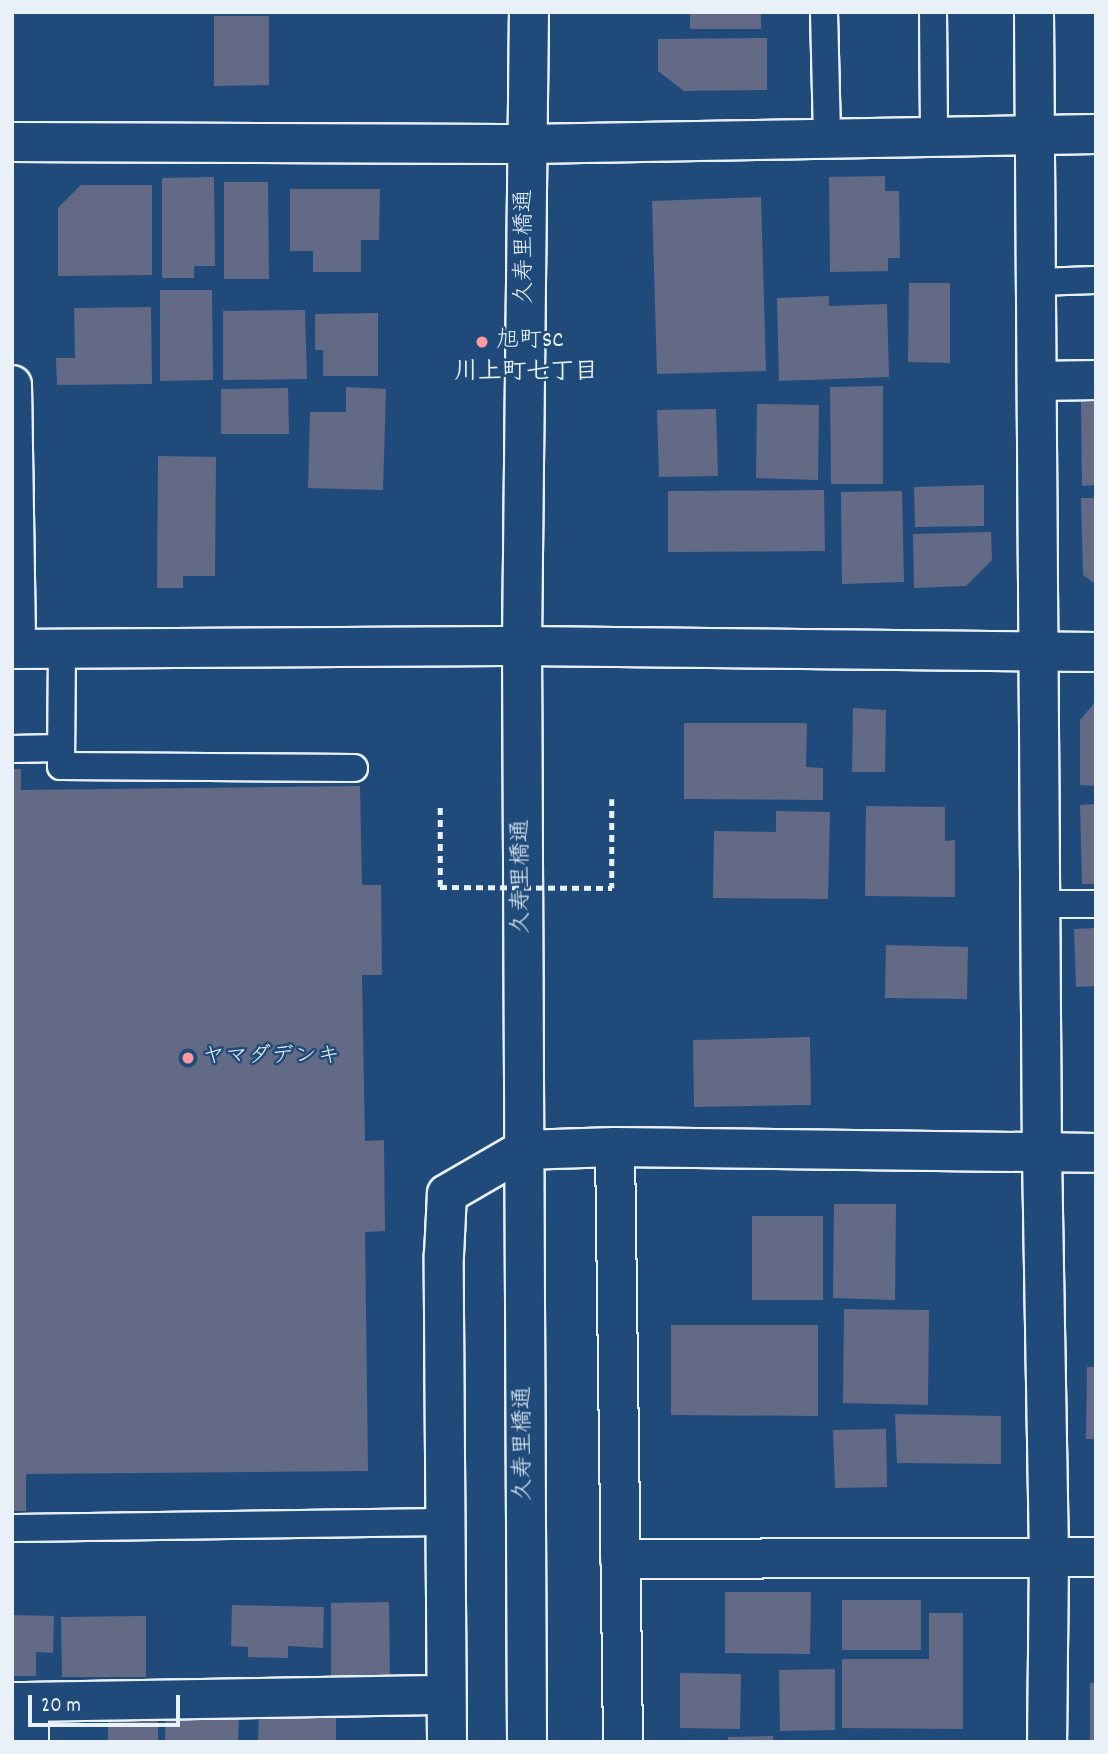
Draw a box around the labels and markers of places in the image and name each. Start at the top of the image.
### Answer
place label: 旭町SC [496,328,564,356]
marker: 旭町SC [474,334,490,350]
place label: ヤマダデンキ [202,1044,340,1072]
marker: ヤマダデンキ [180,1050,196,1066]

